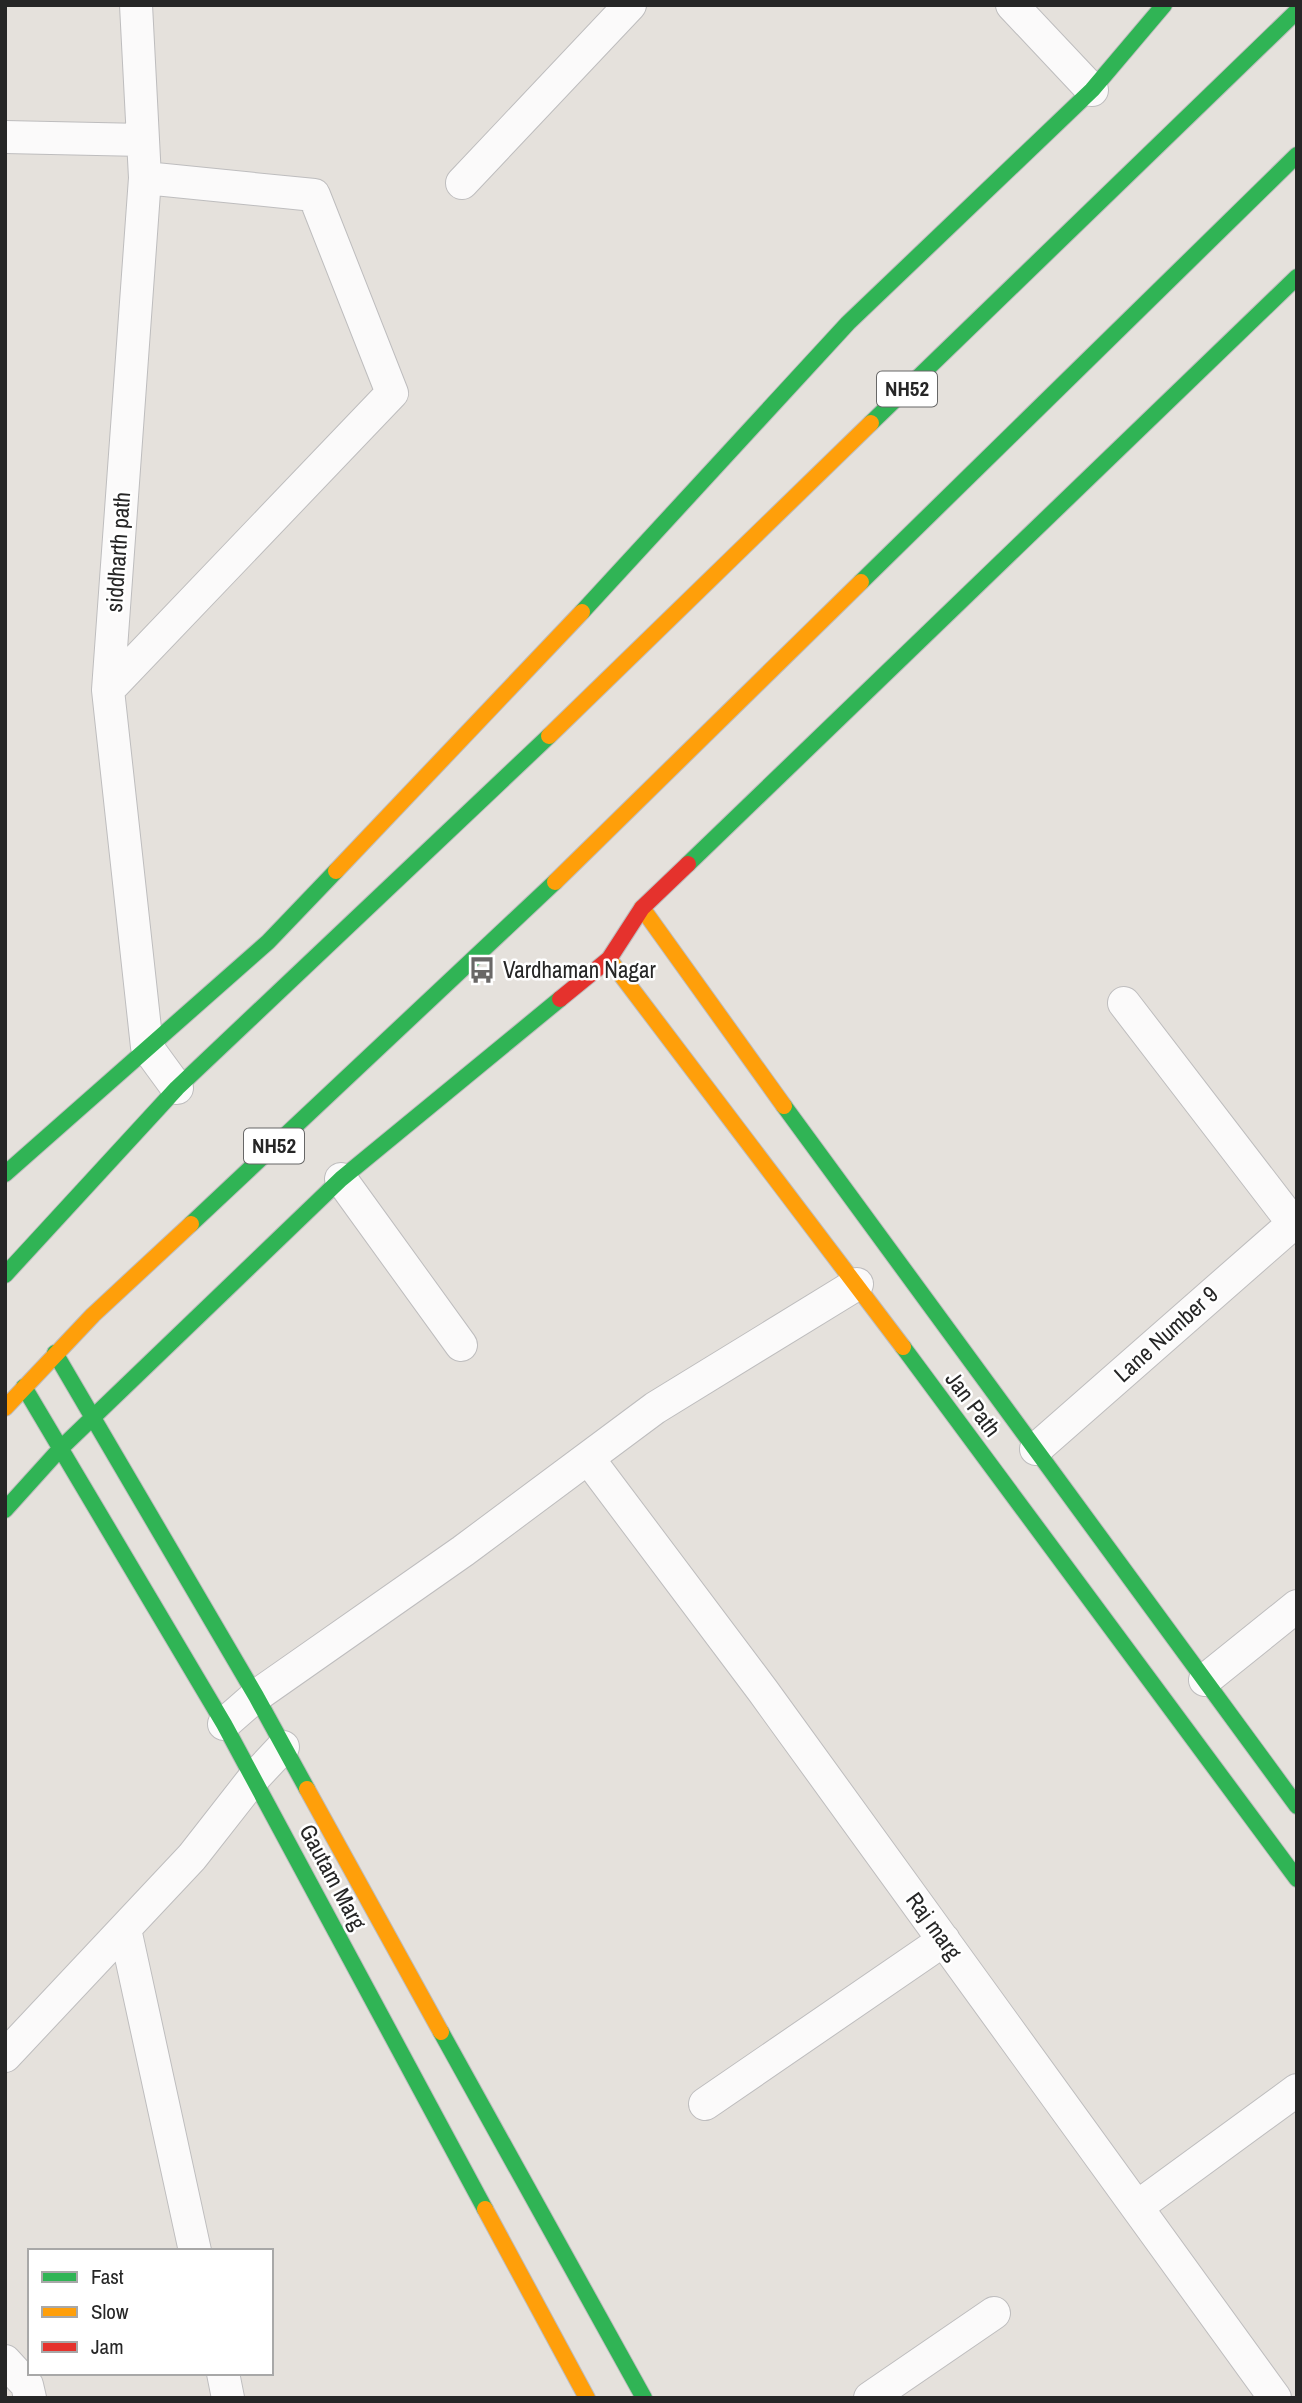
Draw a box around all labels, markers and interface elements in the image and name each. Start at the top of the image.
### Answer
road number: NH52 [877,372,937,406]
street label: siddharth path [98,491,137,613]
place label: Vardhaman Nagar [503,954,656,985]
bus stop icon: Vardhaman Nagar [467,955,497,985]
road number: NH52 [244,1128,304,1164]
street label: Lane Number 9 [1107,1279,1224,1389]
street label: Jan Path [939,1365,1008,1443]
street label: Gautam Marg [293,1819,374,1935]
street label: Raj marg [899,1886,970,1966]
legend [28,2249,273,2375]
text: Fast [91,2262,124,2291]
text: Slow [91,2297,129,2326]
text: Jam [91,2332,124,2361]

